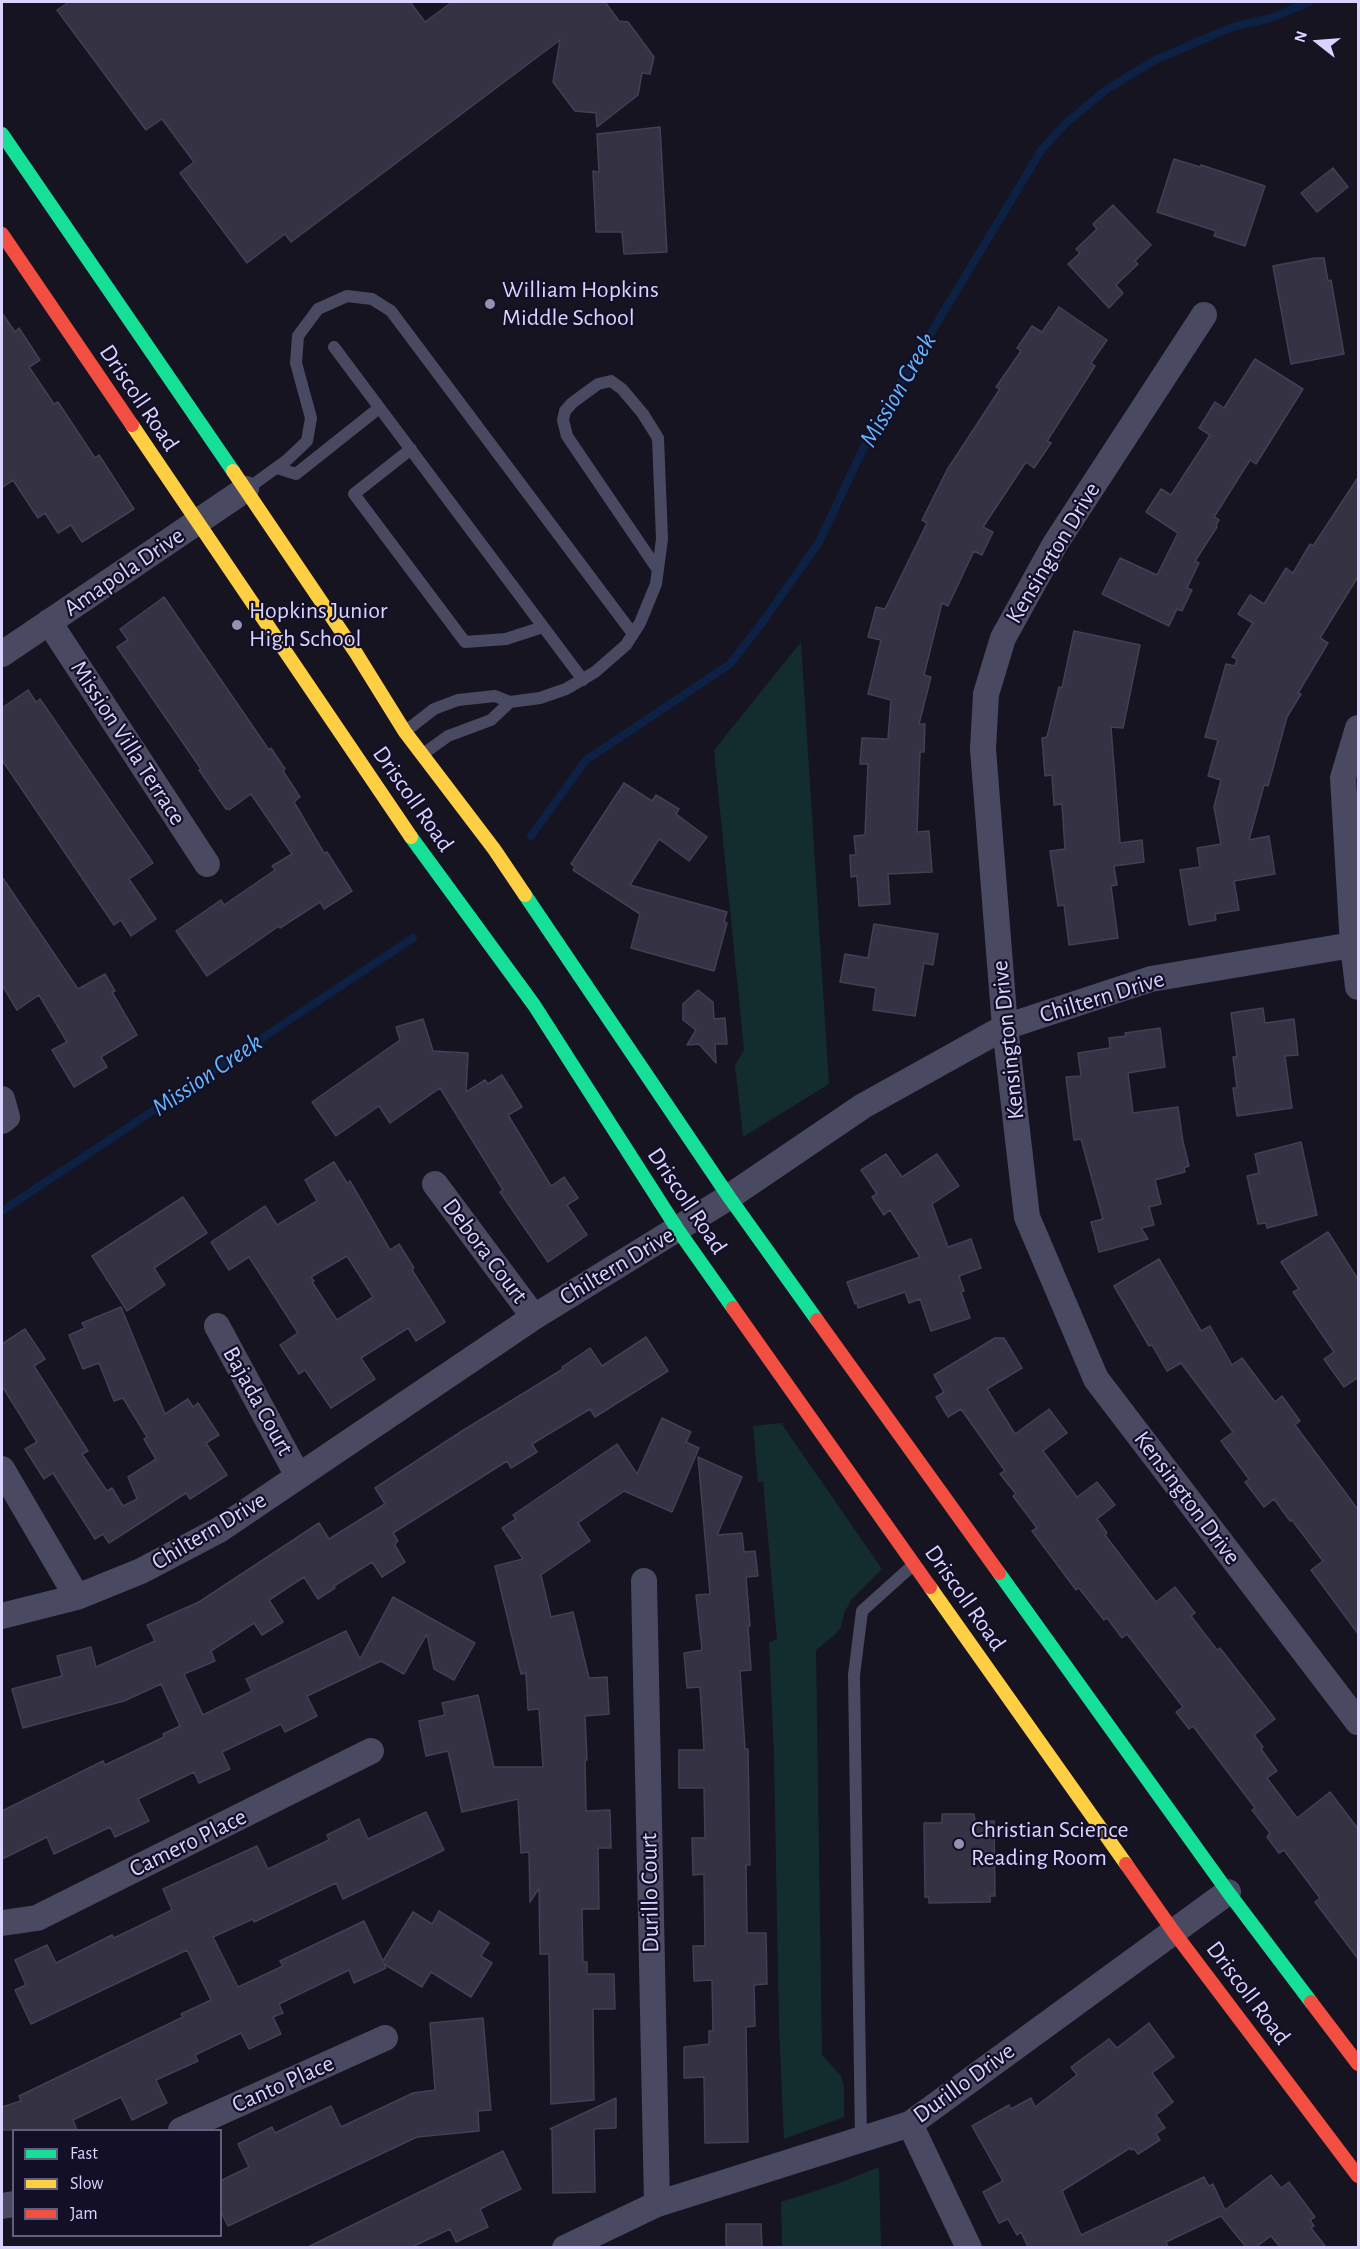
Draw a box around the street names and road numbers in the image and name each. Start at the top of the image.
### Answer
street label: Driscoll Road [93,339,185,457]
street label: Kensington Drive [999,477,1107,629]
street label: Amapola Drive [58,521,190,623]
street label: Mission Villa Terrace [64,655,192,831]
street label: Driscoll Road [366,741,460,857]
street label: Kensington Drive [985,959,1031,1121]
street label: Chiltern Drive [1036,964,1168,1030]
street label: Driscoll Road [641,1142,733,1260]
street label: Debora Court [436,1193,534,1309]
street label: Chiltern Drive [554,1220,680,1312]
street label: Bajada Court [216,1342,300,1460]
street label: Kensington Drive [1127,1425,1247,1571]
street label: Chiltern Drive [146,1485,272,1577]
street label: Driscoll Road [918,1540,1012,1656]
street label: Camero Place [125,1802,251,1884]
street label: Durillo Court [635,1833,665,1953]
street label: Driscoll Road [1200,1935,1296,2051]
street label: Durillo Drive [908,2036,1020,2130]
street label: Canto Place [228,2049,338,2119]

